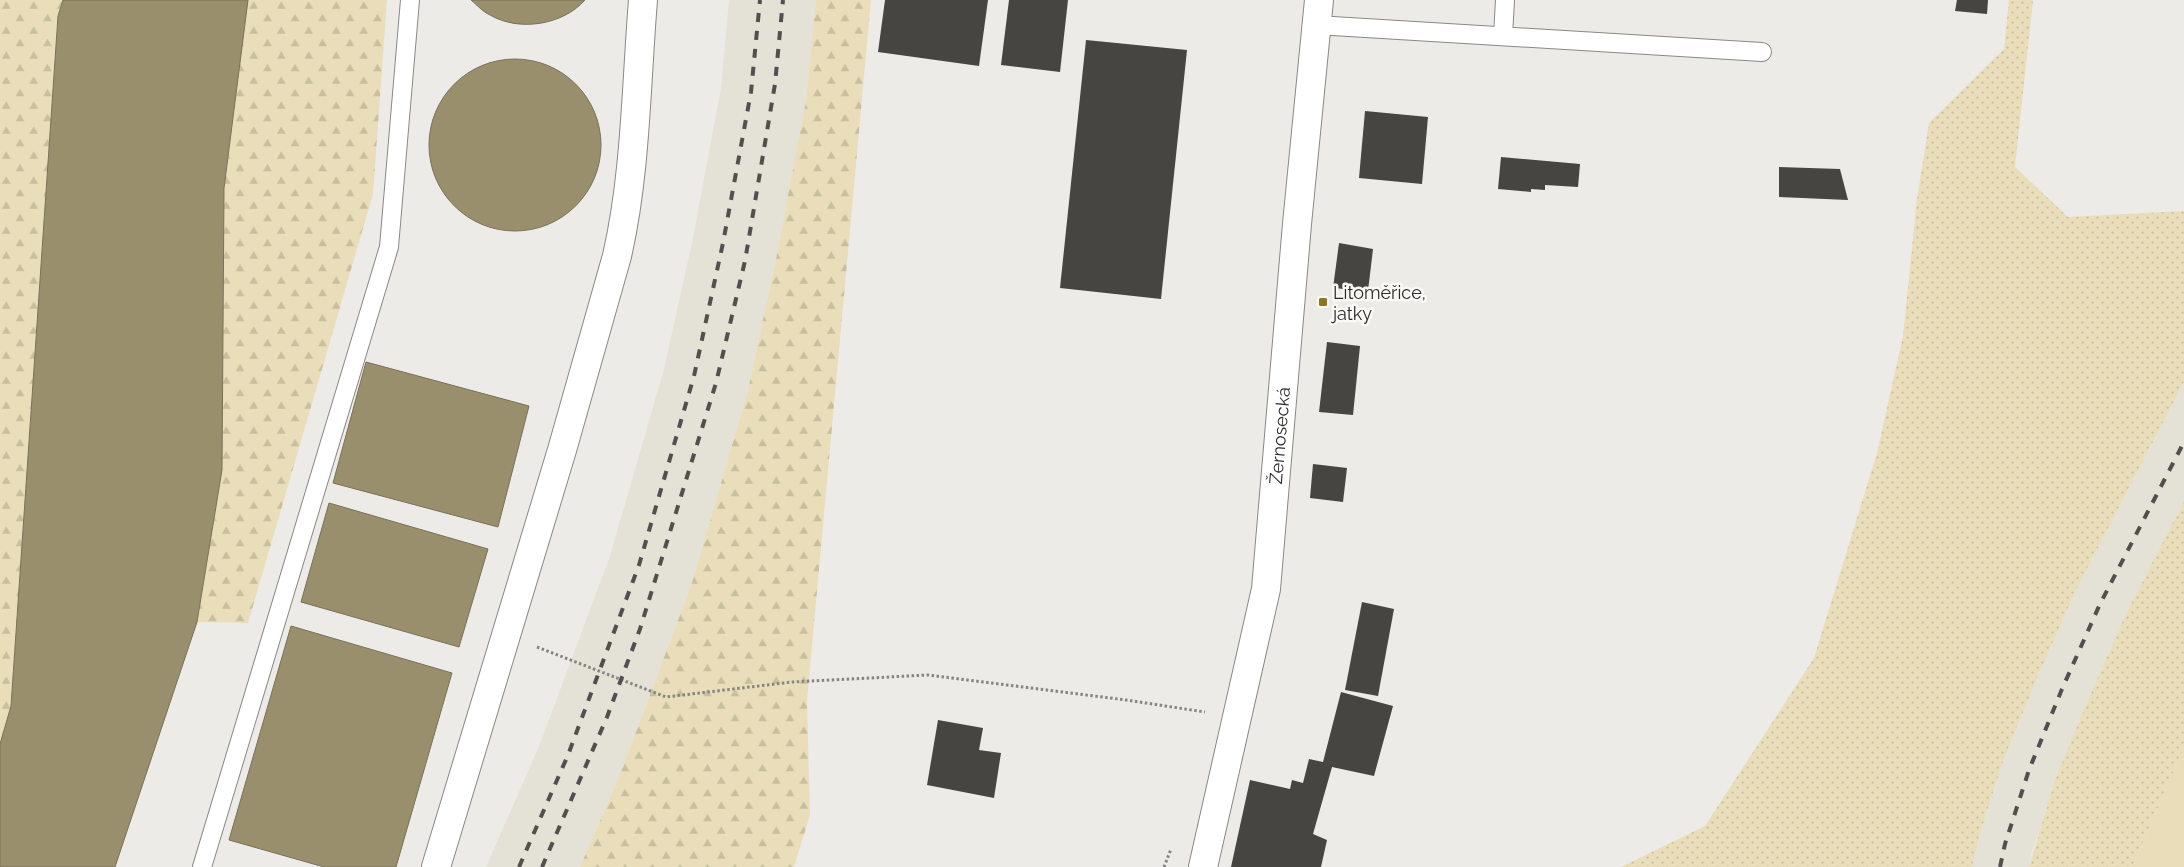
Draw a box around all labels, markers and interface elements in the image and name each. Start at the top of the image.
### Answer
place label: Litoměřice, jatky [1330,282,1426,324]
marker: Litoměřice, jatky [1317,296,1329,308]
street label: Žernosecká [1263,386,1294,485]

